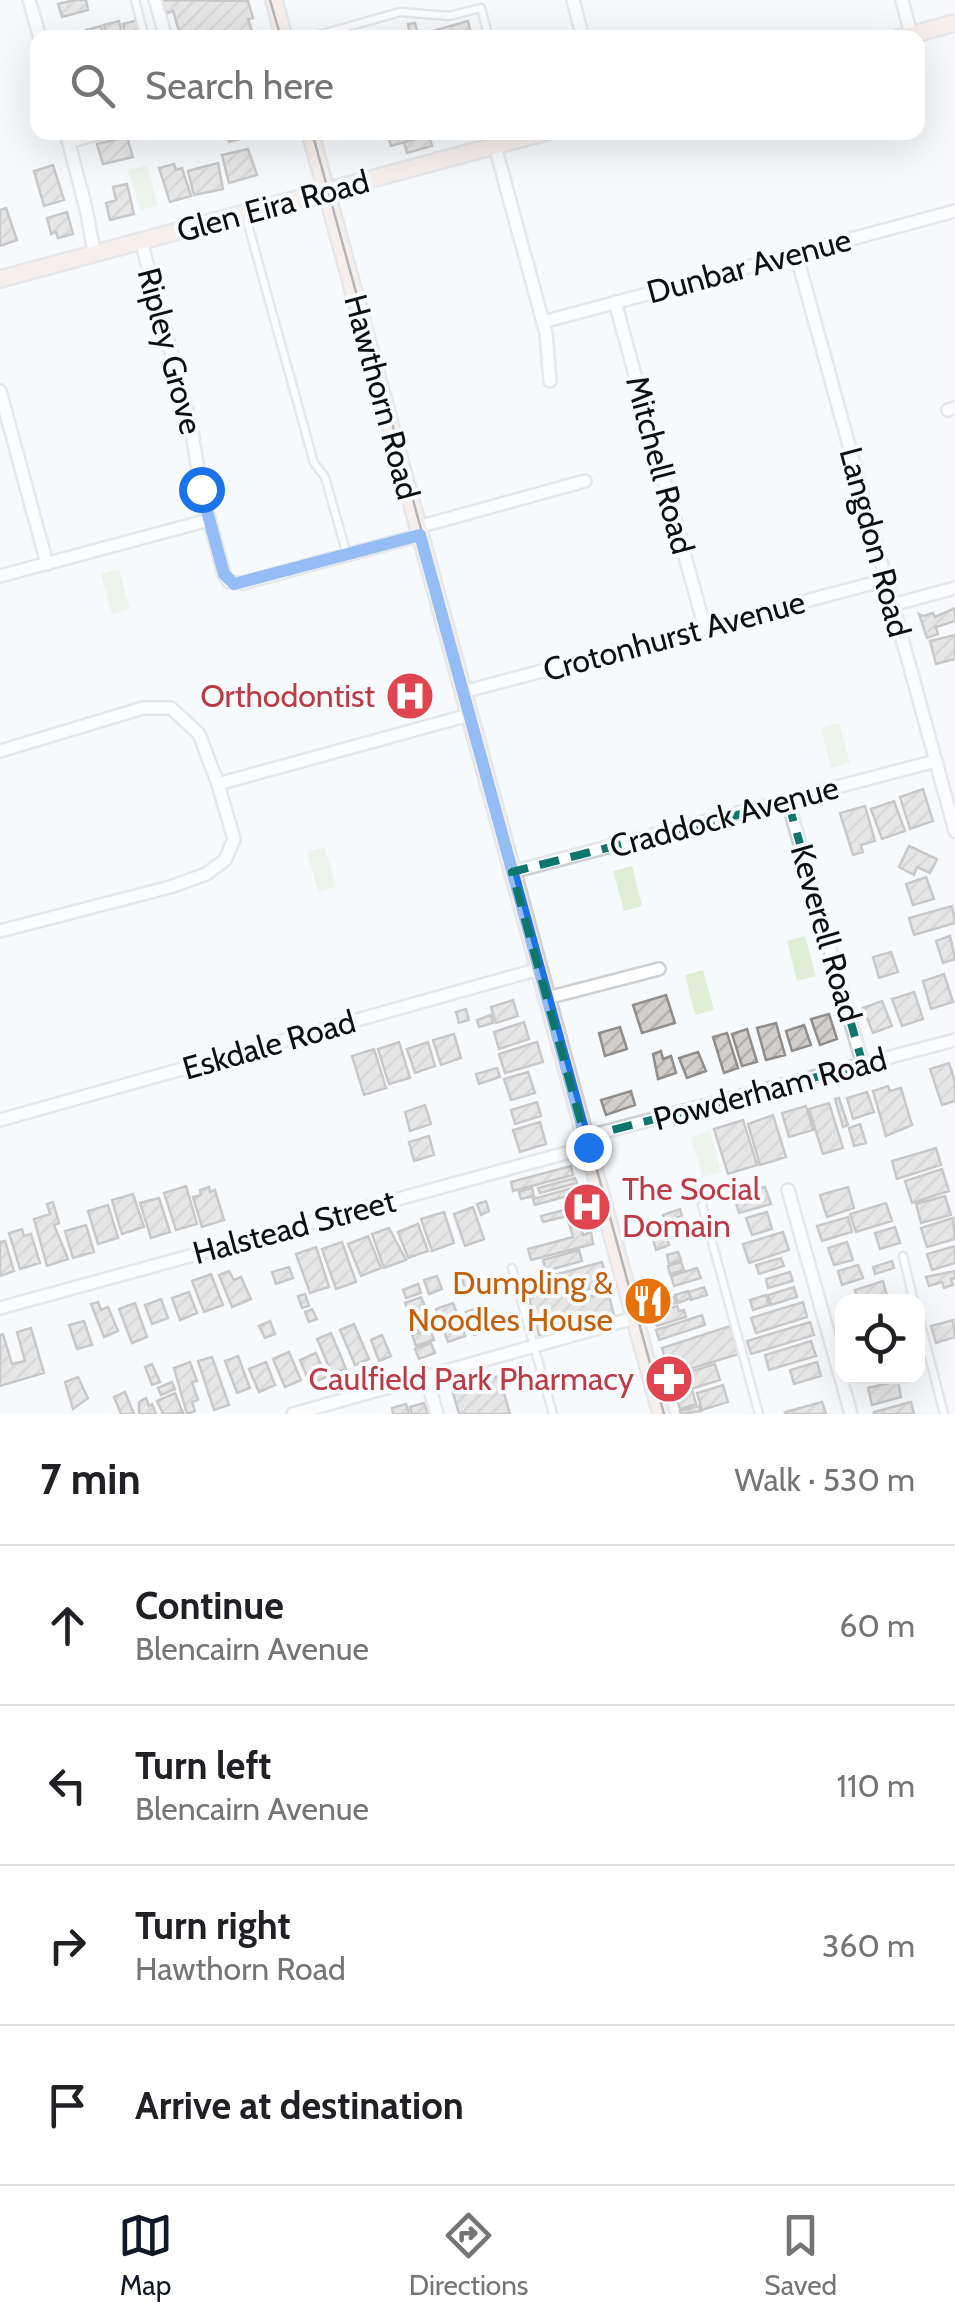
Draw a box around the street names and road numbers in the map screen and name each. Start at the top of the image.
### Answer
street label: Glen Eira Road [173,161,373,250]
street label: Dunbar Avenue [643,220,855,311]
street label: Ripley Grove [130,263,211,438]
street label: Hawthorn Road [336,290,429,504]
street label: Mitchell Road [618,371,703,558]
street label: Langdon Road [831,443,920,641]
street label: Crotonhurst Avenue [539,582,809,689]
street label: Craddock Avenue [605,767,843,866]
street label: Keverell Road [783,840,870,1026]
street label: Eskdale Road [178,1001,360,1088]
street label: Powderham Road [649,1039,891,1138]
street label: Halstead Street [188,1181,400,1272]

